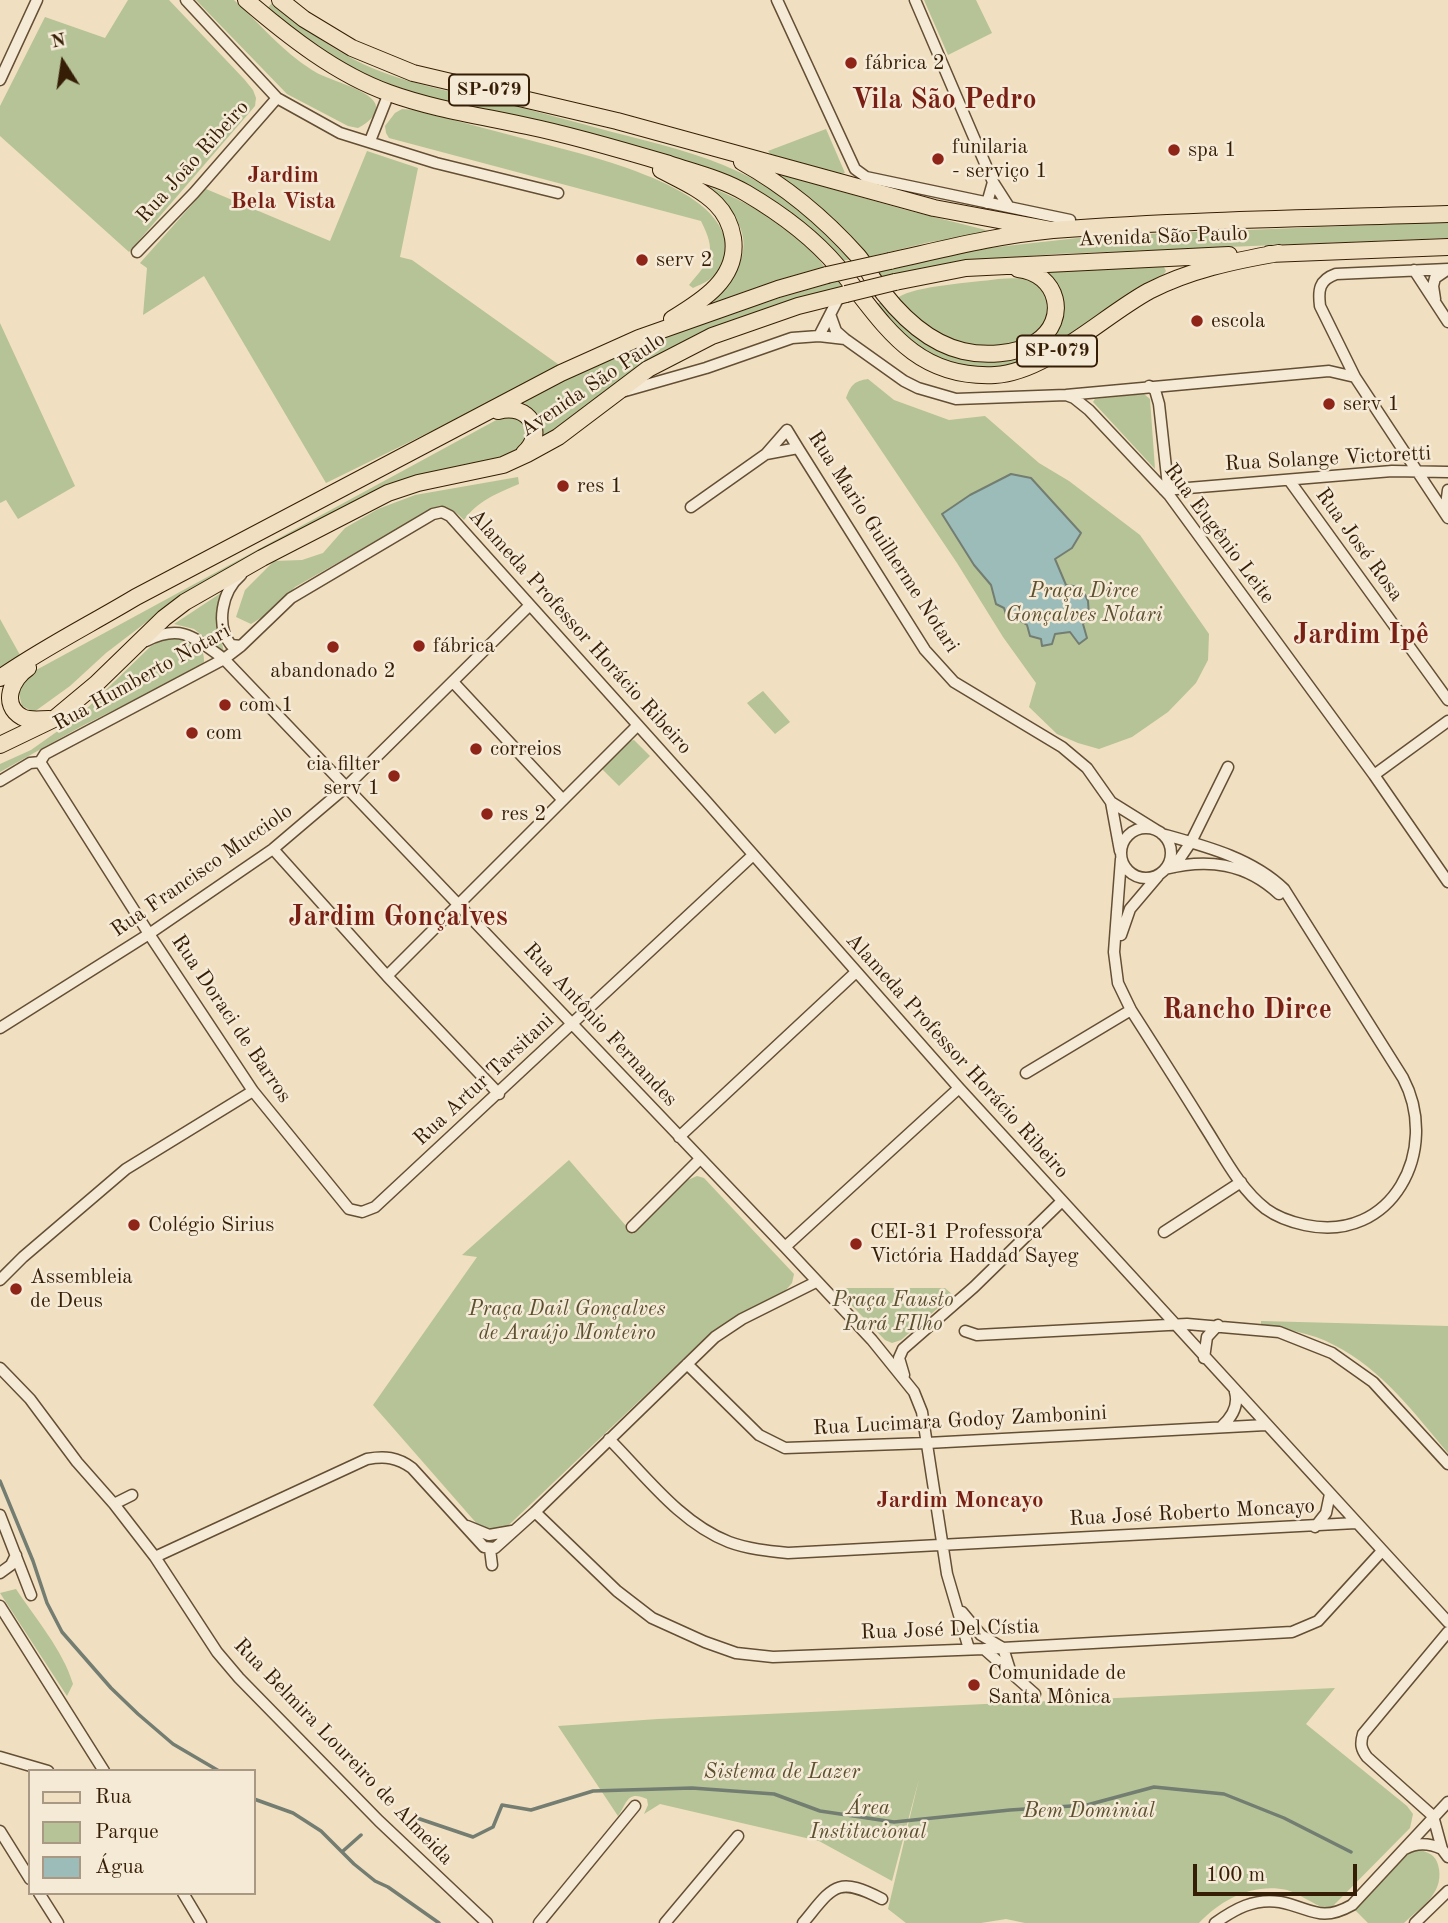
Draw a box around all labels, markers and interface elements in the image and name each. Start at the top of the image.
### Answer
north arrow [28,28,98,98]
text: N [49,31,68,53]
place label: fábrica 2 [865,50,945,76]
marker: fábrica 2 [843,55,859,71]
road number: SP-079 [449,74,529,106]
district label: Vila São Pedro [851,84,1037,118]
street label: Rua Joāo Ribeiro [131,95,255,229]
place label: funilaria - serviço 1 [952,134,1047,184]
place label: spa 1 [1188,137,1236,163]
marker: spa 1 [1166,142,1182,158]
marker: funilaria - serviço 1 [930,151,946,167]
district label: Jardim Bela Vista [230,162,336,216]
street label: Avenida São Paulo [1078,221,1248,253]
place label: serv 2 [656,247,713,273]
marker: serv 2 [634,252,650,268]
place label: escola [1211,308,1265,334]
marker: escola [1189,313,1205,329]
street label: Avenida São Paulo [516,327,670,443]
road number: SP-079 [1017,336,1097,366]
place label: serv 1 [1343,391,1400,417]
marker: serv 1 [1321,396,1337,412]
street label: Rua Mario Guilherme Notari [802,426,964,658]
street label: Rua Solange Victoretti [1224,441,1432,477]
street label: Rua Eugênio Leite [1158,459,1280,609]
place label: res 1 [577,473,622,499]
marker: res 1 [555,478,571,494]
street label: Rua José Rosa [1309,483,1409,607]
street label: Alameda Professor Horácio Ribeiro [463,504,697,760]
park label: Praça Dirce Gonçalves Notari [1005,578,1163,628]
street label: Rua Humberto Notari [49,619,235,737]
district label: Jardim Ipê [1293,619,1429,653]
place label: fábrica [433,633,495,659]
marker: fábrica [411,638,427,654]
marker: abandonado 2 [325,639,341,655]
place label: abandonado 2 [270,658,396,684]
place label: com 1 [239,692,293,718]
marker: com 1 [217,697,233,713]
place label: com [206,720,242,746]
marker: com [184,725,200,741]
place label: correios [490,736,562,762]
marker: correios [468,741,484,757]
place label: cia filter serv 1 [307,751,380,801]
marker: cia filter serv 1 [386,768,402,784]
street label: Rua Francisco Mucciolo [106,799,298,943]
place label: res 2 [501,801,546,827]
marker: res 2 [479,806,495,822]
district label: Jardim Gonçalves [288,901,508,935]
street label: Alameda Professor Horácio Ribeiro [840,928,1074,1184]
street label: Rua Doraci de Barros [165,930,297,1108]
street label: Rua Antônio Fernandes [518,938,682,1112]
district label: Rancho Dirce [1162,994,1332,1028]
street label: Rua Artur Tarsitani [409,1009,559,1151]
place label: Colégio Sirius [148,1212,274,1238]
marker: Colégio Sirius [126,1217,142,1233]
place label: CEI-31 Professora Victória Haddad Sayeg [870,1219,1079,1269]
marker: CEI-31 Professora Victória Haddad Sayeg [848,1236,864,1252]
place label: Assembleia de Deus [30,1264,133,1314]
marker: Assembleia de Deus [8,1281,24,1297]
park label: Praça Fausto Pará FIlho [832,1287,954,1337]
park label: Praça Dail Gonçalves de Araújo Monteiro [469,1296,665,1346]
street label: Rua Lucimara Godoy Zambonini [812,1401,1108,1441]
district label: Jardim Moncayo [876,1487,1044,1515]
street label: Rua José Roberto Moncayo [1068,1494,1316,1532]
street label: Rua José Del Cístia [860,1614,1040,1646]
street label: Rua Belmira Loureiro de Almeida [228,1633,458,1871]
place label: Comunidade de Santa Mônica [988,1660,1126,1710]
marker: Comunidade de Santa Mônica [966,1677,982,1693]
park label: Sistema de Lazer [704,1759,860,1785]
legend [28,1769,256,1895]
text: Rua [95,1787,132,1808]
park label: Área Institucional [810,1795,926,1845]
park label: Bem Dominial [1023,1798,1155,1824]
text: Parque [95,1822,159,1843]
scale bar [1196,1850,1360,1894]
text: Água [95,1857,144,1878]
text: 100 m [1206,1865,1265,1886]

